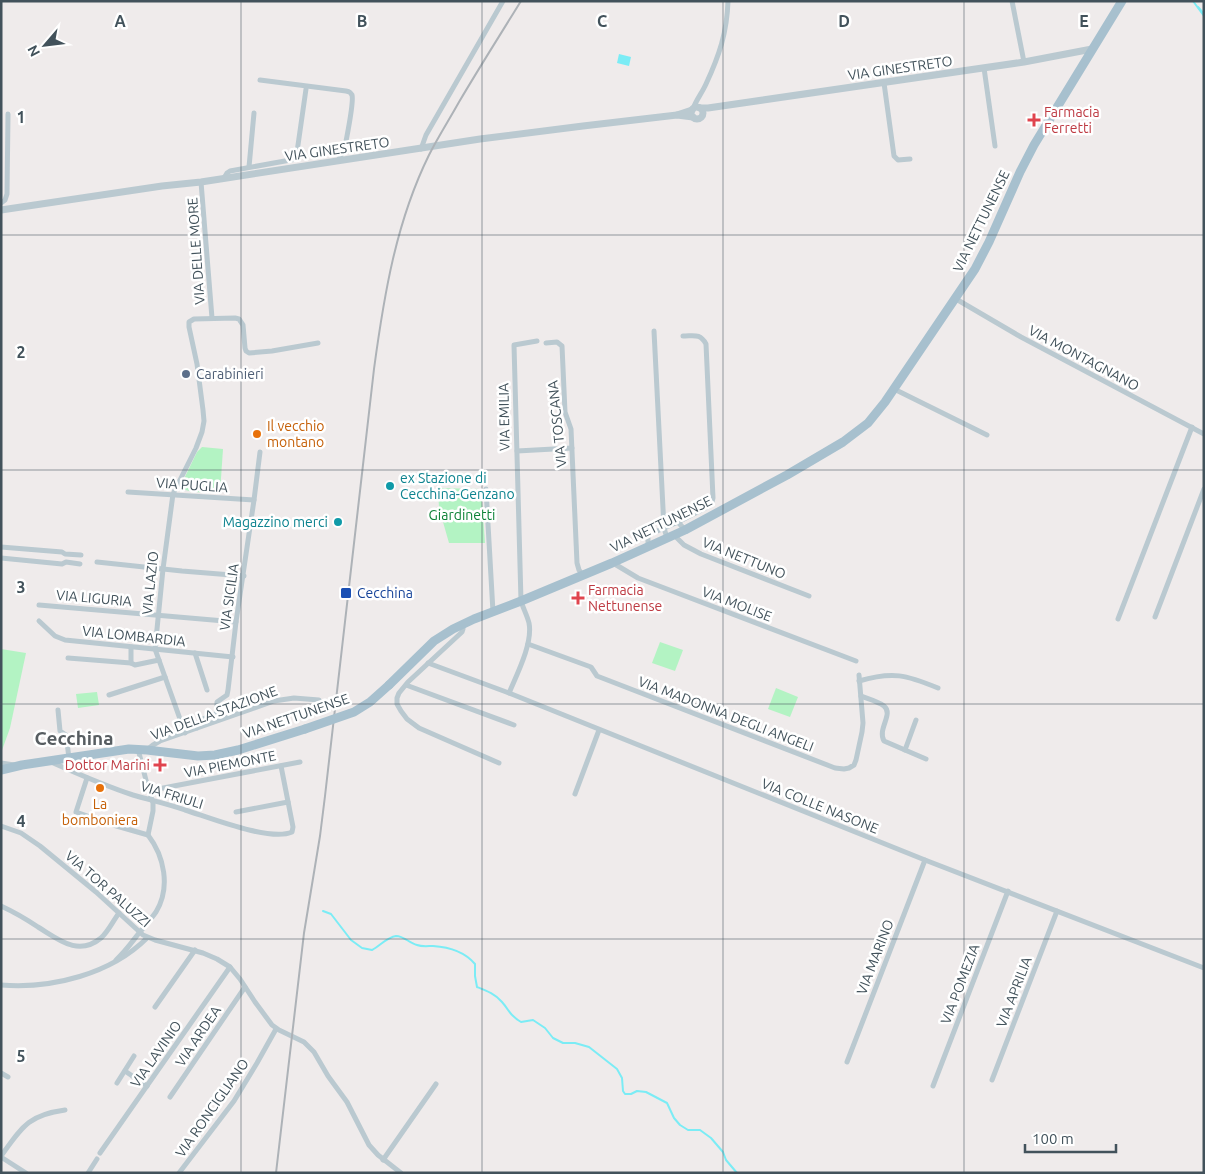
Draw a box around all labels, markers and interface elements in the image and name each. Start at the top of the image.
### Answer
text: A [114,12,126,30]
text: B [357,12,367,30]
text: C [597,12,607,30]
text: D [838,12,850,30]
text: E [1079,12,1089,30]
north arrow [20,20,70,70]
text: N [24,43,43,59]
street label: VIA GINESTRETO [847,53,954,83]
place label: Farmacia Ferretti [1044,104,1100,136]
text: 1 [16,108,26,126]
marker: Farmacia Ferretti [1028,114,1040,126]
street label: VIA GINESTRETO [284,134,391,164]
street label: VIA NETTUNENSE [949,167,1013,274]
street label: VIA DELLE MORE [184,197,208,305]
street label: VIA MONTAGNANO [1026,322,1142,394]
text: 2 [16,343,26,361]
place label: Carabinieri [196,366,264,382]
marker: Carabinieri [180,368,192,380]
street label: VIA TOSCANA [544,380,570,468]
street label: VIA EMILIA [495,383,513,451]
place label: Il vecchio montano [267,418,325,450]
marker: Il vecchio montano [251,428,263,440]
place label: ex Stazione di Cecchina-Genzano [400,470,515,502]
street label: VIA PUGLIA [156,475,228,495]
marker: ex Stazione di Cecchina-Genzano [384,480,396,492]
street label: VIA NETTUNENSE [608,492,715,556]
park label: Giardinetti [429,507,495,523]
place label: Magazzino merci [223,514,328,530]
marker: Magazzino merci [332,516,344,528]
street label: VIA NETTUNO [700,534,788,582]
street label: VIA LAZIO [139,550,161,616]
street label: VIA SICILIA [216,562,242,632]
text: 3 [16,578,26,596]
place label: Farmacia Nettunense [588,582,662,614]
street label: VIA MOLISE [700,583,774,625]
place label: Cecchina [357,585,413,601]
marker: Cecchina [339,586,353,600]
street label: VIA LIGURIA [56,587,132,609]
marker: Farmacia Nettunense [572,592,584,604]
street label: VIA LOMBARDIA [82,623,186,649]
street label: VIA MADONNA DEGLI ANGELI [636,673,816,755]
street label: VIA DELLA STAZIONE [149,683,280,743]
street label: VIA NETTUNENSE [241,690,351,742]
district label: Cecchina [34,727,114,749]
street label: VIA PIEMONTE [183,747,277,781]
place label: Dottor Marini [65,757,150,773]
marker: Dottor Marini [154,759,166,771]
street label: VIA COLLE NASONE [759,775,881,837]
street label: VIA FRIULI [139,778,205,812]
marker: La bomboniera [94,782,106,794]
place label: La bomboniera [62,796,138,828]
text: 4 [16,812,26,830]
street label: VIA TOR PALUZZI [62,848,154,930]
street label: VIA MARINO [853,917,897,997]
street label: VIA POMEZIA [937,942,983,1026]
street label: VIA APRILIA [993,954,1035,1030]
street label: VIA ARDEA [172,1003,224,1069]
street label: VIA LAVINIO [127,1018,185,1090]
text: 5 [16,1047,26,1065]
street label: VIA RONCIGLIANO [172,1056,252,1160]
scale bar [1025,1122,1116,1154]
text: 100 m [1032,1130,1074,1147]

